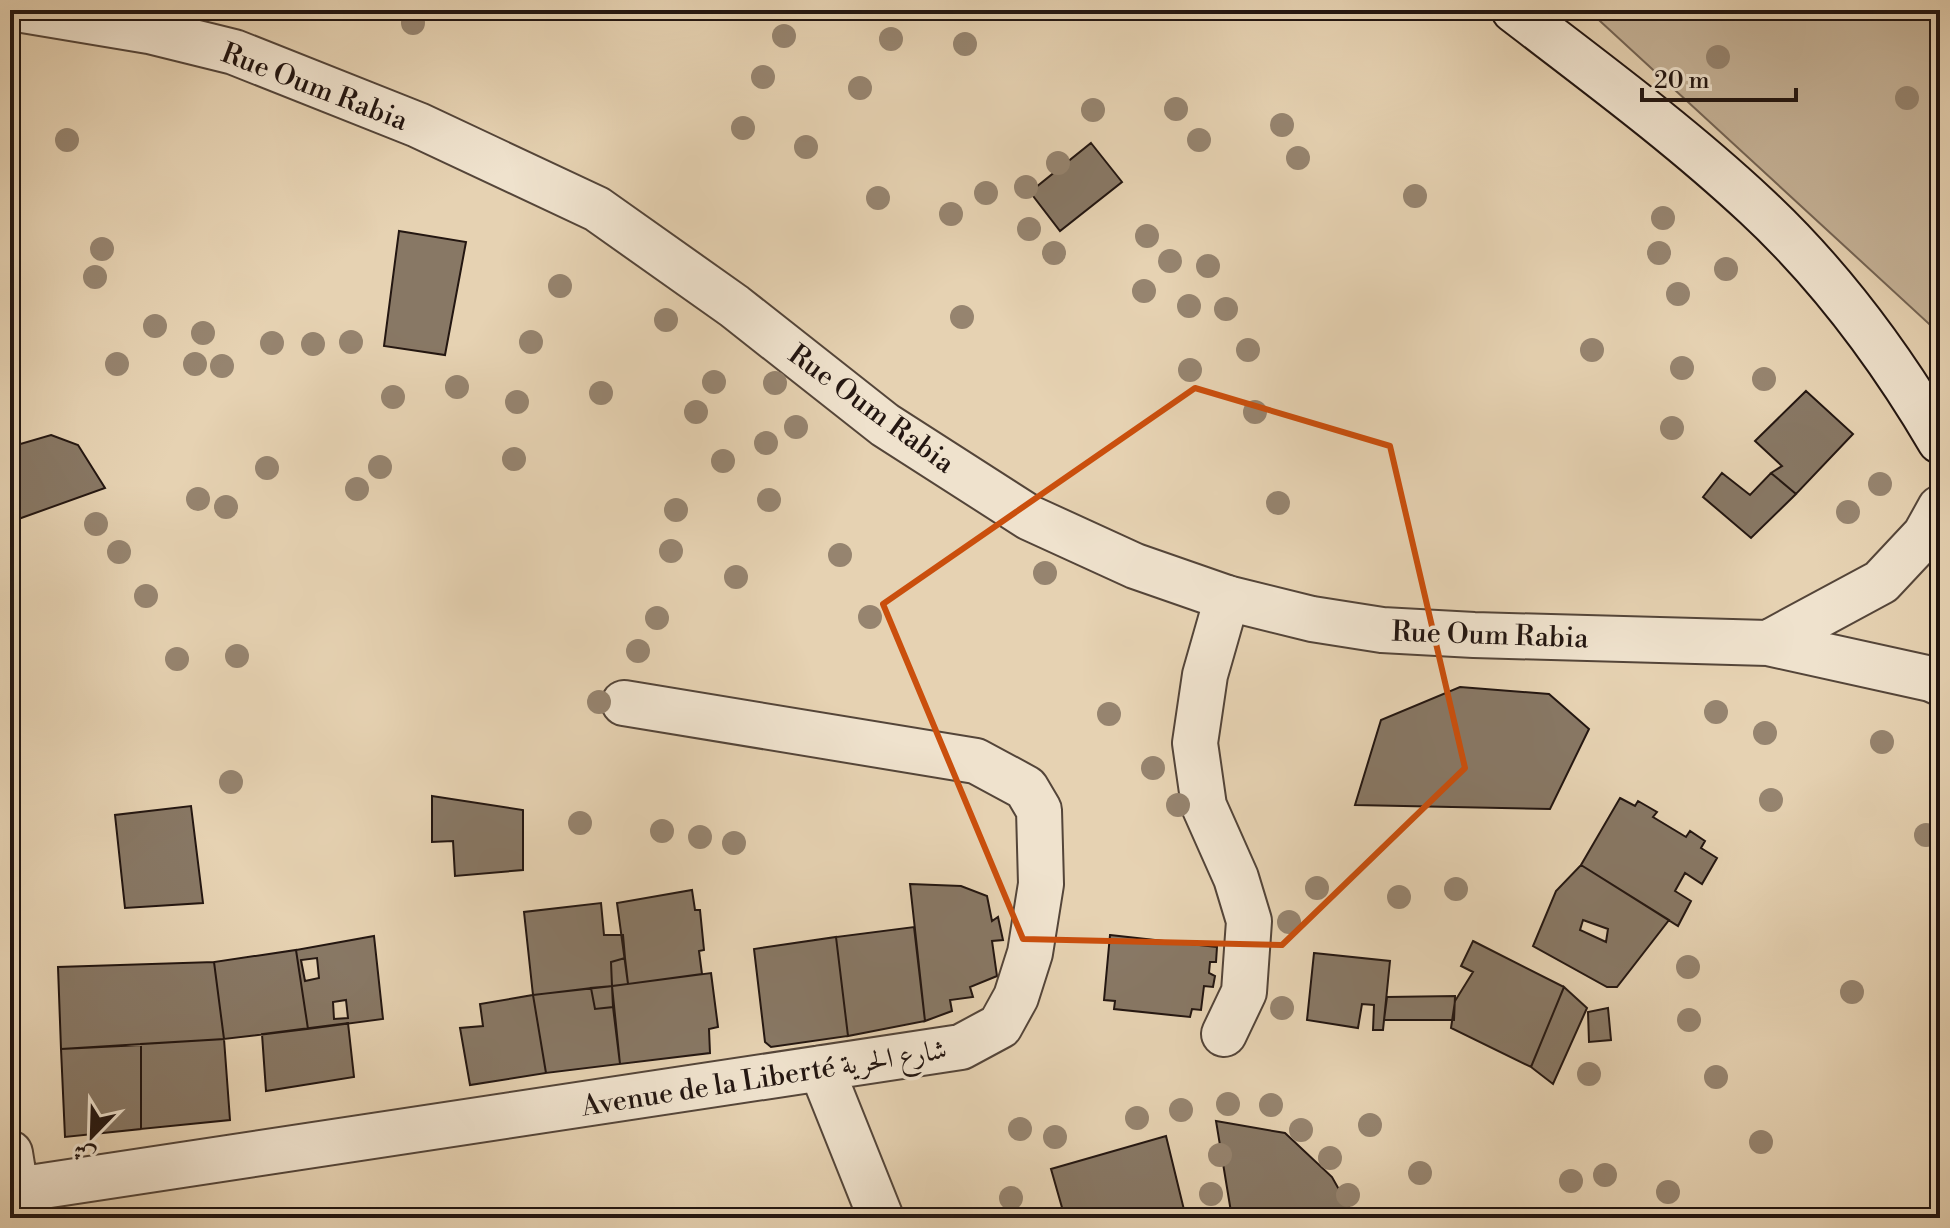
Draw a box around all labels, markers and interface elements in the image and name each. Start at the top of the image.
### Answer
street label: Rue Oum Rabia [216,36,413,139]
scale bar [1642,52,1796,102]
text: 20 m [1654,66,1710,96]
street label: Rue Oum Rabia [781,337,962,482]
street label: Rue Oum Rabia [1391,615,1590,656]
street label: Avenue de la Liberté شارع الحرية [578,1032,950,1130]
north arrow [52,1096,132,1176]
text: ش [69,1136,100,1170]

